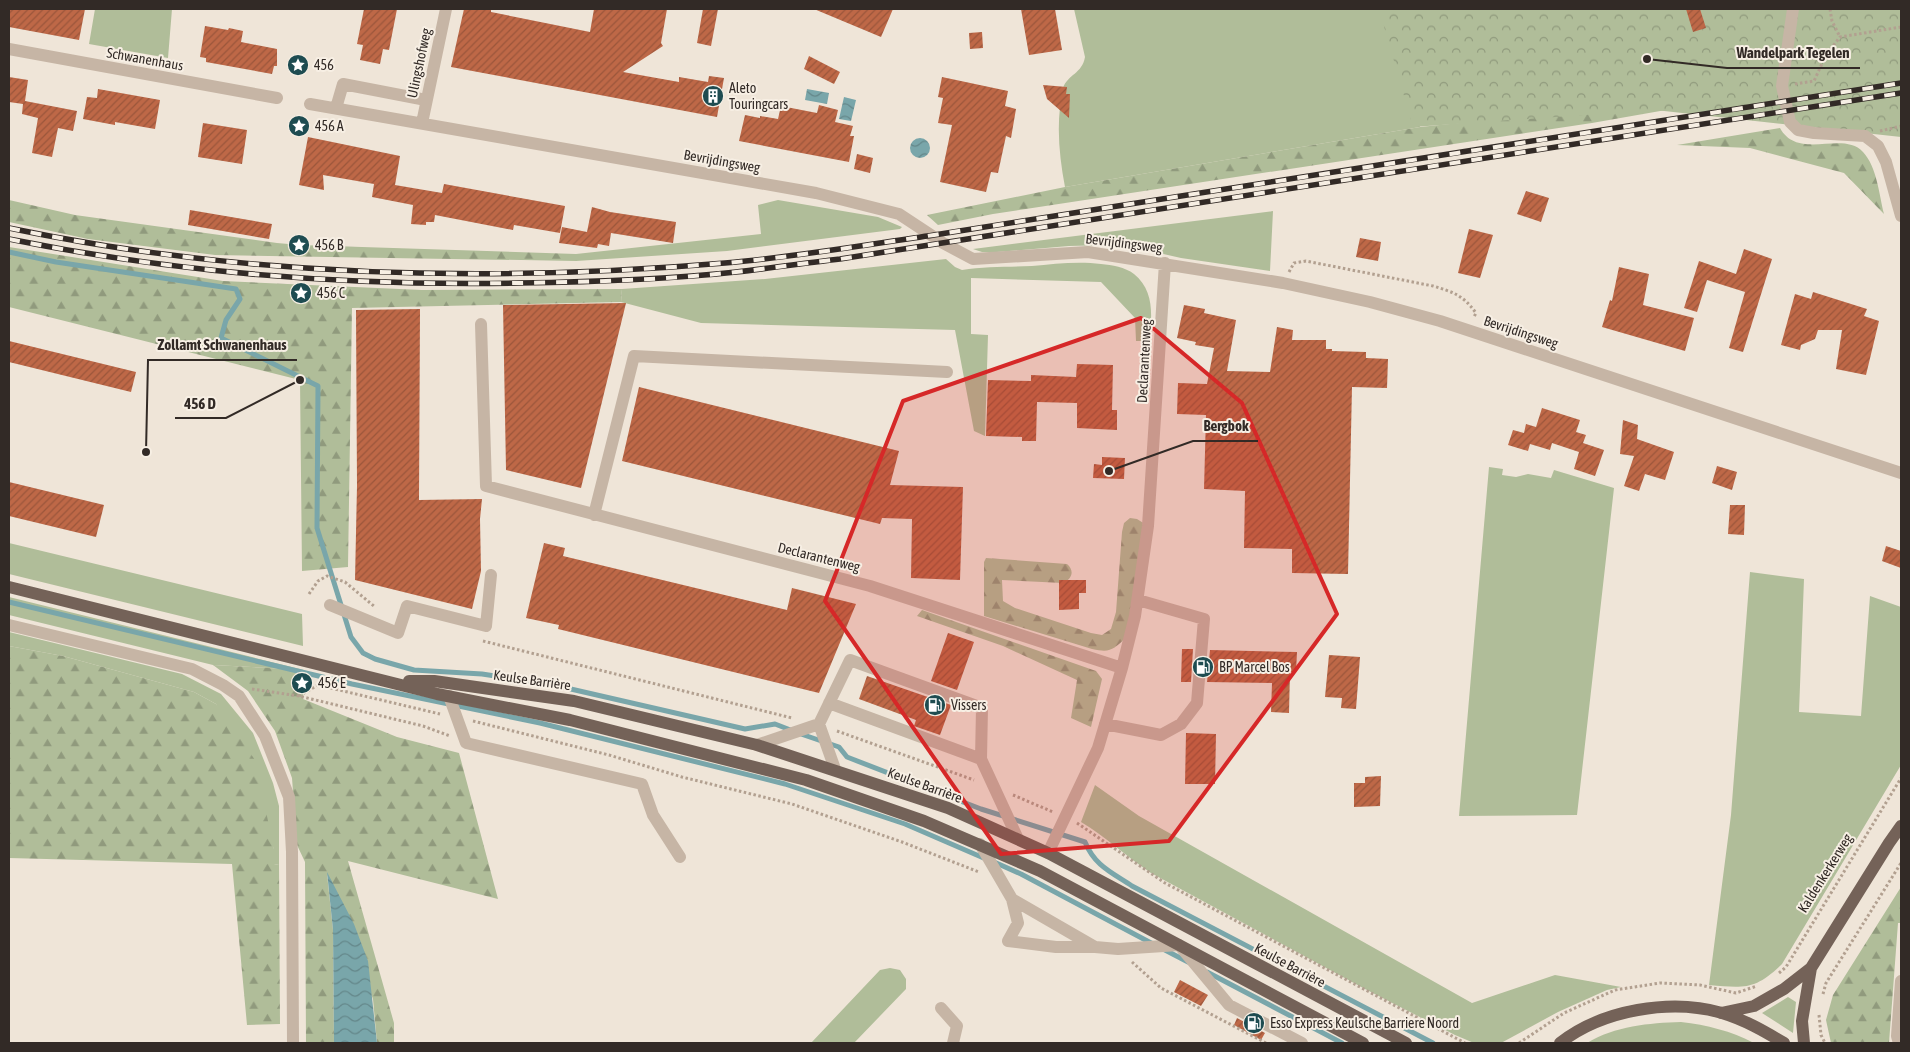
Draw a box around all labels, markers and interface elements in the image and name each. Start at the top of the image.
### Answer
street label: Ulingshofweg [404,27,434,99]
callout: Wandelpark Tegelen [1727,38,1860,68]
street label: Schwanenhaus [105,44,185,74]
text: Wandelpark Tegelen [1735,44,1850,61]
place icon: 456 [286,53,310,77]
place label: 456 [314,57,334,73]
place label: Aleto Touringcars [729,80,788,112]
building icon: Aleto Touringcars [701,84,725,108]
place icon: 456 A [287,114,311,138]
place label: 456 A [315,118,344,134]
street label: Bevrijdingsweg [682,146,762,176]
street label: Bevrijdingsweg [1085,230,1163,256]
place icon: 456 B [287,233,311,257]
place label: 456 B [315,237,344,253]
place icon: 456 C [289,281,313,305]
place label: 456 C [317,285,346,301]
street label: Bevrijdingsweg [1482,312,1560,352]
street label: Declarantenweg [1134,318,1154,404]
callout: Zollamt Schwanenhaus [148,330,297,360]
text: Zollamt Schwanenhaus [158,336,287,353]
callout: 456 D [175,388,226,418]
text: 456 D [183,395,216,412]
callout: Bergbok [1193,411,1258,441]
text: Bergbok [1203,417,1249,434]
street label: Declarantenweg [776,539,862,575]
fuel station icon: BP Marcel Bos [1191,655,1215,679]
place label: BP Marcel Bos [1219,659,1290,675]
street label: Keulse Barrière [492,667,572,693]
place icon: 456 E [290,671,314,695]
place label: 456 E [318,675,346,691]
fuel station icon: Vissers [923,693,947,717]
place label: Vissers [951,697,986,713]
street label: Keulse Barrière [886,764,964,806]
street label: Kaldenkerkerweg [1794,831,1856,915]
street label: Keulse Barrière [1252,940,1328,990]
fuel station icon: Esso Express Keulsche Barriere Noord [1242,1011,1266,1035]
place label: Esso Express Keulsche Barriere Noord [1270,1015,1459,1031]

